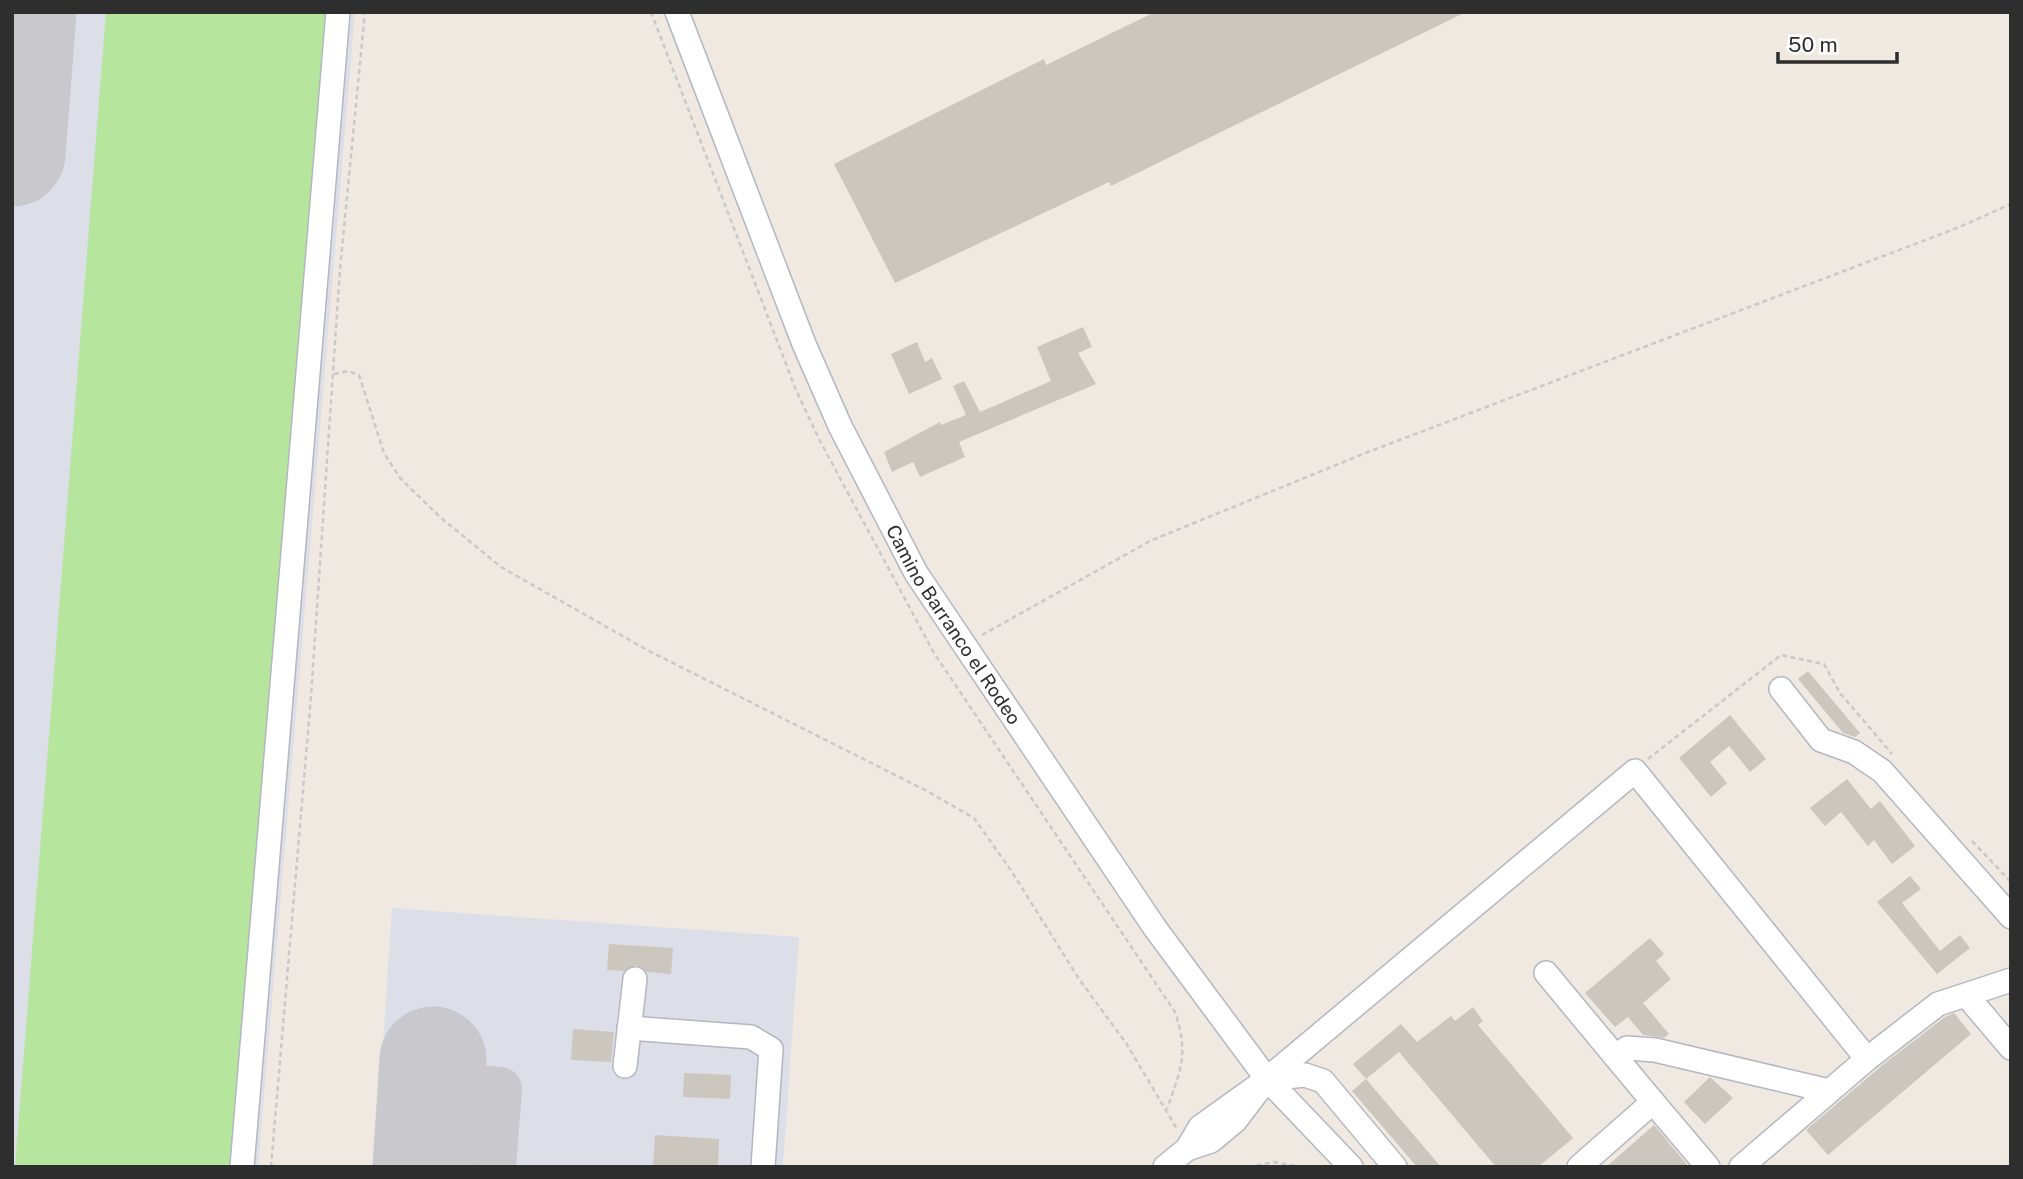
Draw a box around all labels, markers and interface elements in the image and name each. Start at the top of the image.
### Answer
scale bar [1778,21,1897,65]
text: 50 m [1788,32,1838,57]
street label: Camino Barranco el Rodeo [882,521,1026,728]

